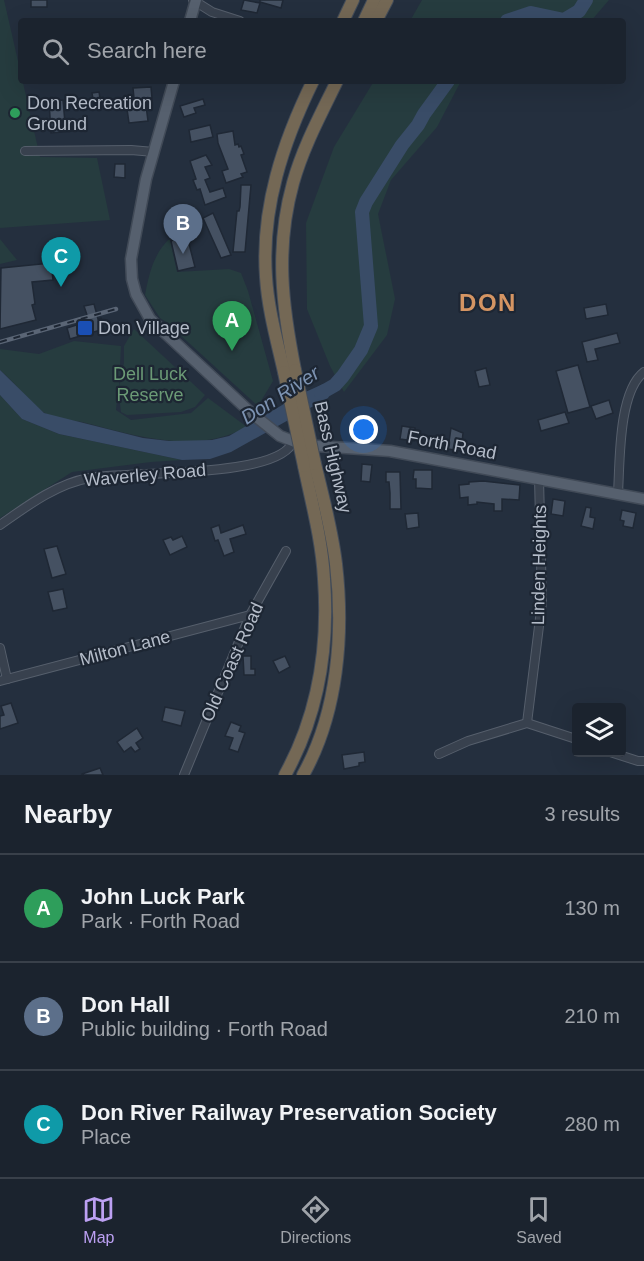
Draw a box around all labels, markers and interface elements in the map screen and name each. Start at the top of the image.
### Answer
search box [18,18,626,84]
icon: search [39,35,72,68]
text: Search here [87,38,207,63]
place label: Don Recreation Ground [27,93,152,134]
marker: Don Recreation Ground [8,106,22,120]
pin: B [164,204,202,254]
pin: C [42,238,80,287]
district label: DON [459,289,517,316]
pin: A [212,302,252,351]
place label: Don Village [98,318,190,338]
marker: Don Village [76,319,94,337]
water label: Don River [237,361,324,428]
park label: Dell Luck Reserve [113,364,188,405]
street label: Bass Highway [310,399,356,515]
your location [349,415,378,444]
street label: Forth Road [406,427,498,463]
street label: Waverley Road [83,460,207,490]
street label: Linden Heights [528,505,550,625]
street label: Old Coast Road [197,599,267,725]
street label: Milton Lane [77,626,173,670]
map controls [572,703,626,757]
button: layers [572,703,626,757]
text: Nearby [24,799,112,829]
text: 3 results [544,803,620,825]
text: John Luck Park [81,884,245,909]
text: A [36,897,51,919]
text: 130 m [564,897,620,919]
text: Park · Forth Road [81,910,240,932]
text: Don Hall [81,992,170,1017]
text: B [36,1005,51,1027]
text: 210 m [564,1005,620,1027]
text: Public building · Forth Road [81,1018,328,1040]
text: Don River Railway Preservation Society [81,1100,497,1125]
text: C [36,1113,51,1135]
text: 280 m [564,1113,620,1135]
text: Place [81,1126,131,1148]
tab: Map [82,1193,115,1247]
tab: Directions [280,1193,351,1247]
tab: Saved [516,1193,562,1247]

